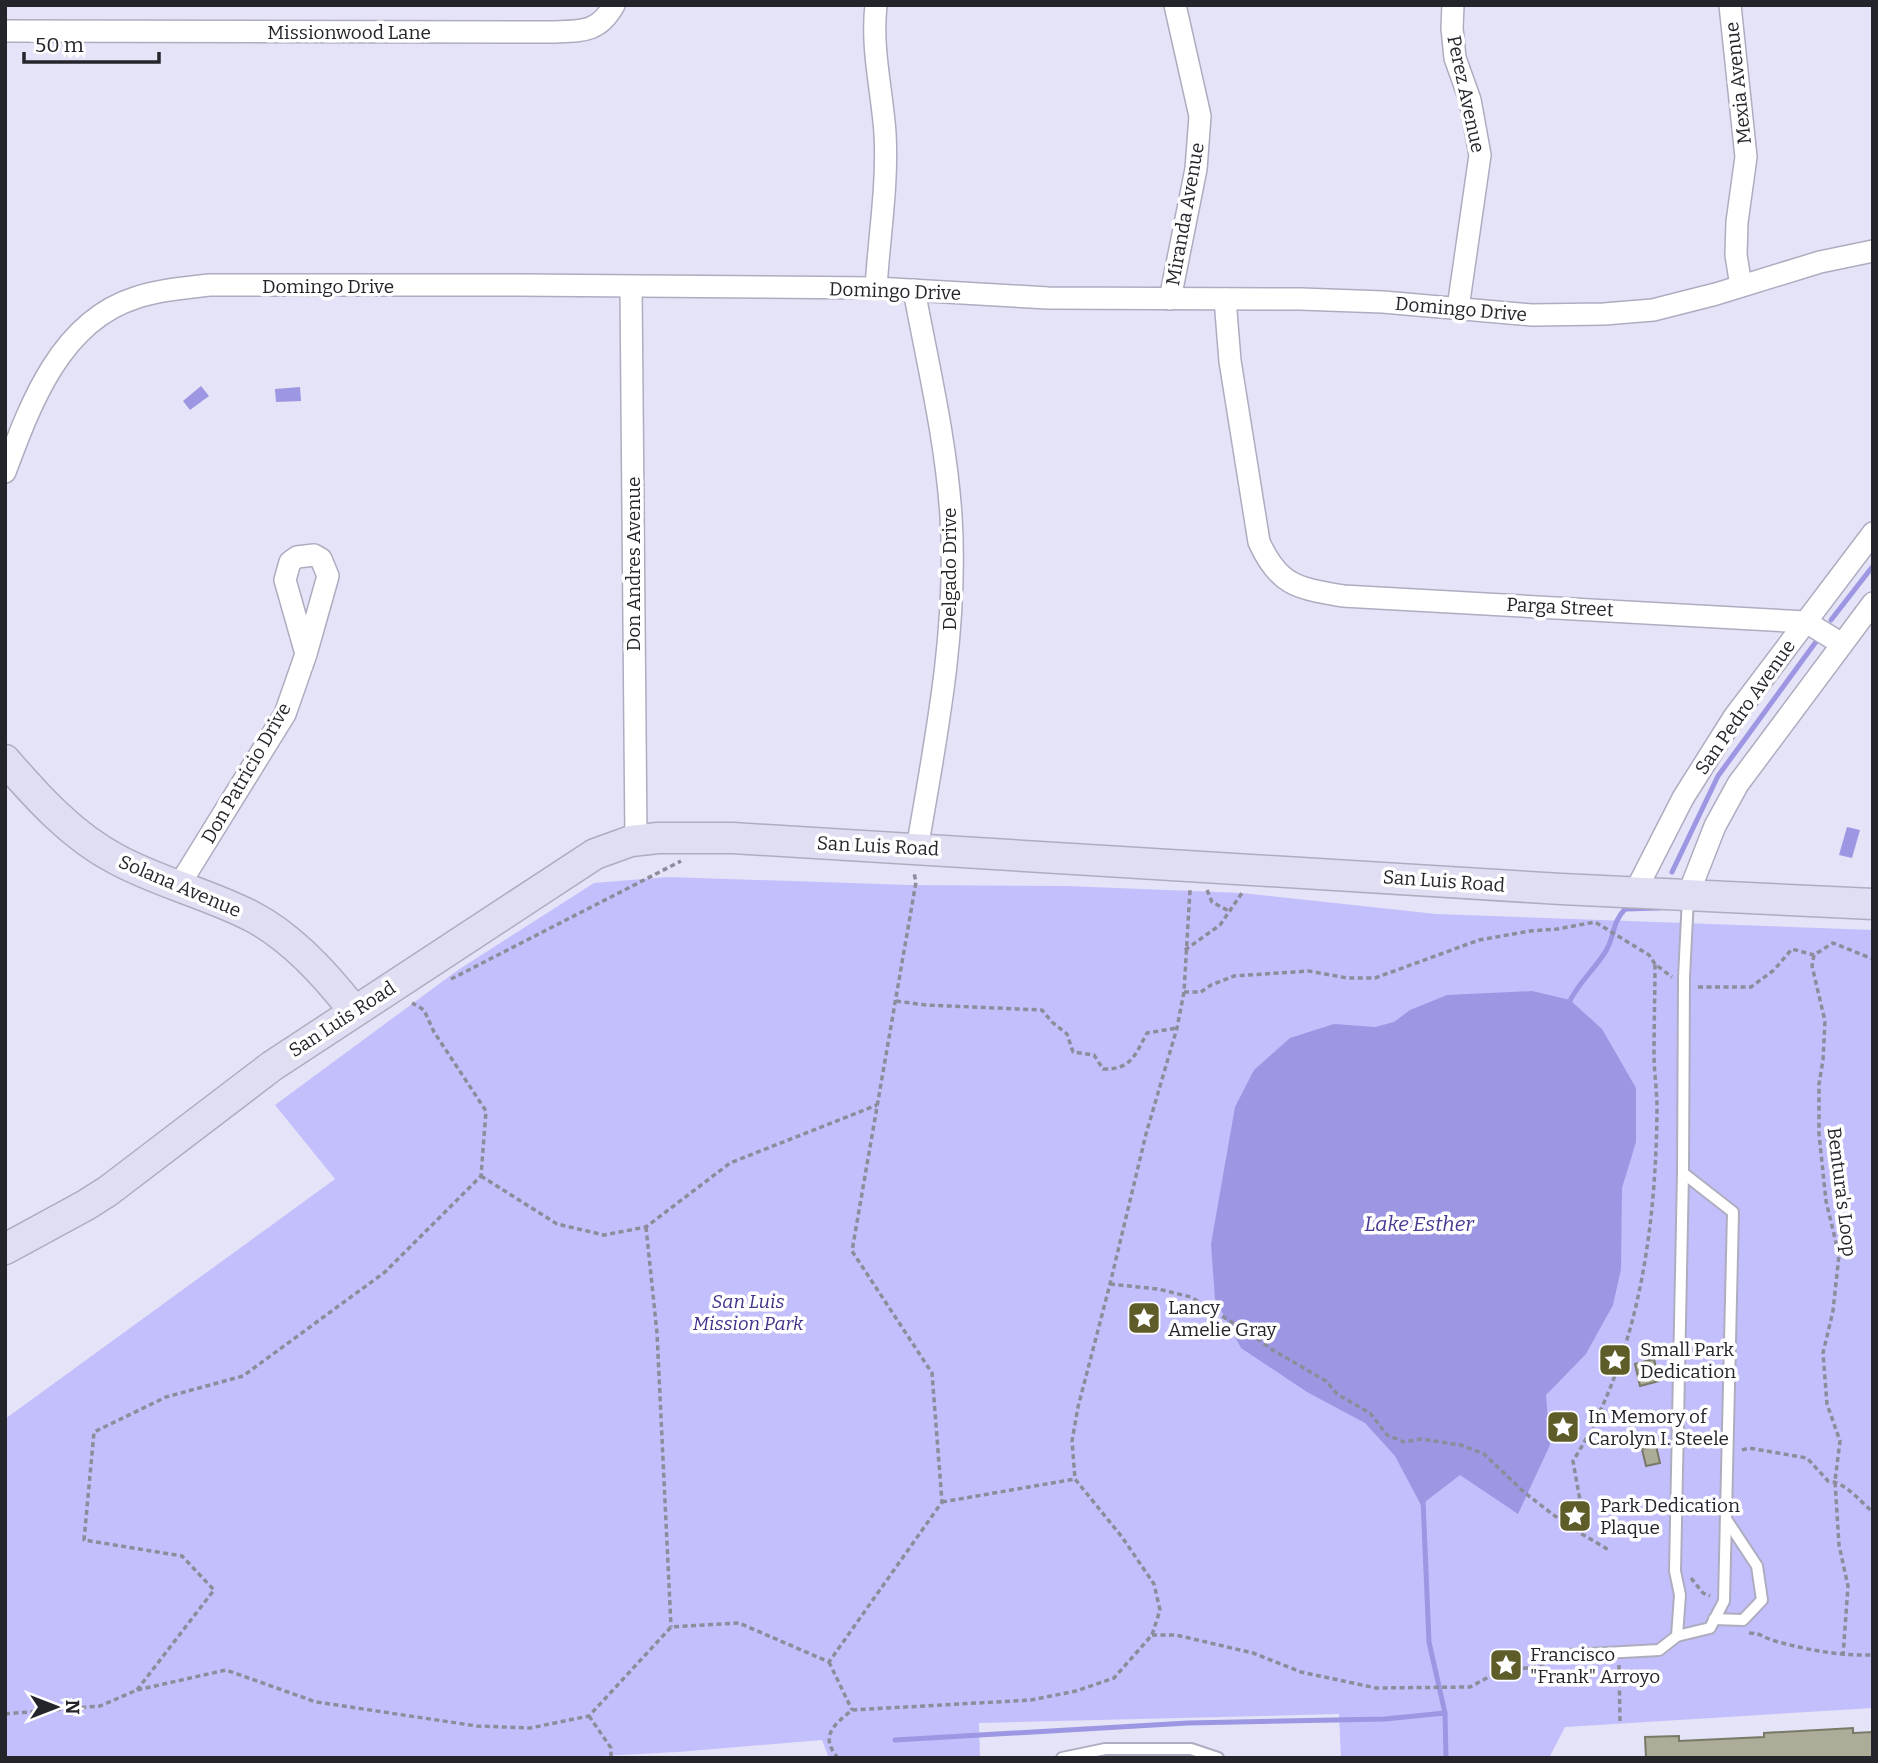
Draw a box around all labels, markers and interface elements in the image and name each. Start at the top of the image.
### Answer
scale bar [24,21,159,65]
street label: Missionwood Lane [267,21,431,44]
street label: Mexia Avenue [1720,21,1756,145]
text: 50 m [35,32,84,58]
street label: Perez Avenue [1442,33,1490,155]
street label: Miranda Avenue [1161,141,1209,287]
street label: Domingo Drive [262,275,394,298]
street label: Domingo Drive [829,277,961,305]
street label: Domingo Drive [1394,292,1528,326]
street label: Don Andres Avenue [622,477,645,651]
street label: Delgado Drive [938,508,961,631]
street label: Parga Street [1506,593,1614,621]
street label: San Pedro Avenue [1690,635,1800,779]
street label: Don Patricio Drive [196,698,296,848]
street label: San Luis Road [816,831,940,861]
street label: Solana Avenue [115,850,245,922]
street label: San Luis Road [1382,865,1506,897]
street label: San Luis Road [284,976,400,1062]
street label: Bentura's Loop [1823,1126,1861,1258]
water label: Lake Esther [1364,1211,1475,1237]
park label: San Luis Mission Park [693,1290,804,1335]
place label: Lancy Amelie Gray [1168,1296,1278,1341]
place icon: Lancy Amelie Gray [1125,1299,1163,1337]
place label: Small Park Dedication [1640,1338,1736,1383]
place icon: Small Park Dedication [1596,1341,1634,1379]
place label: In Memory of Carolyn I. Steele [1588,1405,1729,1450]
place icon: In Memory of Carolyn I. Steele [1544,1408,1582,1446]
place label: Park Dedication Plaque [1600,1494,1740,1539]
place icon: Park Dedication Plaque [1556,1497,1594,1535]
place label: Francisco "Frank" Arroyo [1530,1643,1660,1688]
place icon: Francisco "Frank" Arroyo [1487,1646,1525,1684]
north arrow [21,1672,91,1742]
text: N [61,1700,84,1715]

